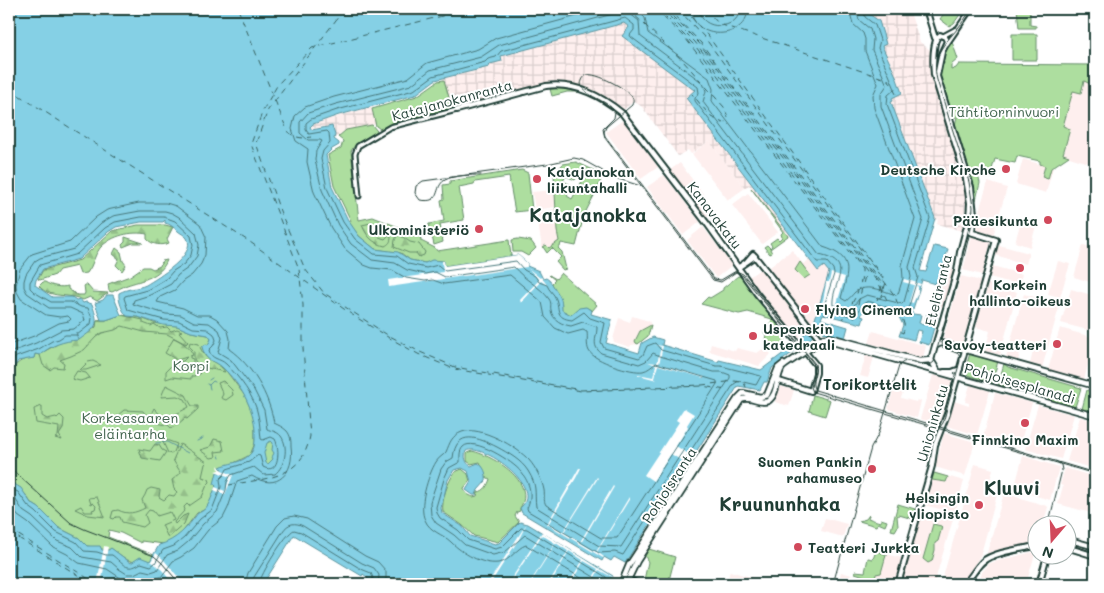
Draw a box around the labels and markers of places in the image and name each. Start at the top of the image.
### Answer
place label: Deutsche Kirche [880,160,996,179]
place label: Katajanokan liikuntahalli [547,162,634,197]
marker: Deutsche Kirche [1000,163,1012,175]
marker: Katajanokan liikuntahalli [531,173,543,185]
place label: Pääesikunta [953,211,1038,230]
marker: Pääesikunta [1042,214,1054,226]
place label: Ulkoministeriö [369,220,470,239]
marker: Ulkoministeriö [473,223,485,235]
marker: Korkein hallinto-oikeus [1014,262,1026,274]
place label: Korkein hallinto-oikeus [969,275,1071,310]
place label: Flying Cinema [815,300,913,319]
marker: Flying Cinema [799,303,811,315]
place label: Uspenskin katedraali [763,319,836,354]
marker: Uspenskin katedraali [747,330,759,342]
place label: Savoy-teatteri [944,335,1047,354]
marker: Savoy-teatteri [1051,338,1063,350]
marker: Finnkino Maxim [1019,417,1031,429]
place label: Finnkino Maxim [972,430,1078,449]
place label: Suomen Pankin rahamuseo [758,452,863,487]
marker: Suomen Pankin rahamuseo [866,463,878,475]
place label: Helsingin yliopisto [905,488,969,523]
marker: Helsingin yliopisto [973,499,985,511]
place label: Teatteri Jurkka [808,538,920,557]
marker: Teatteri Jurkka [792,541,804,553]

